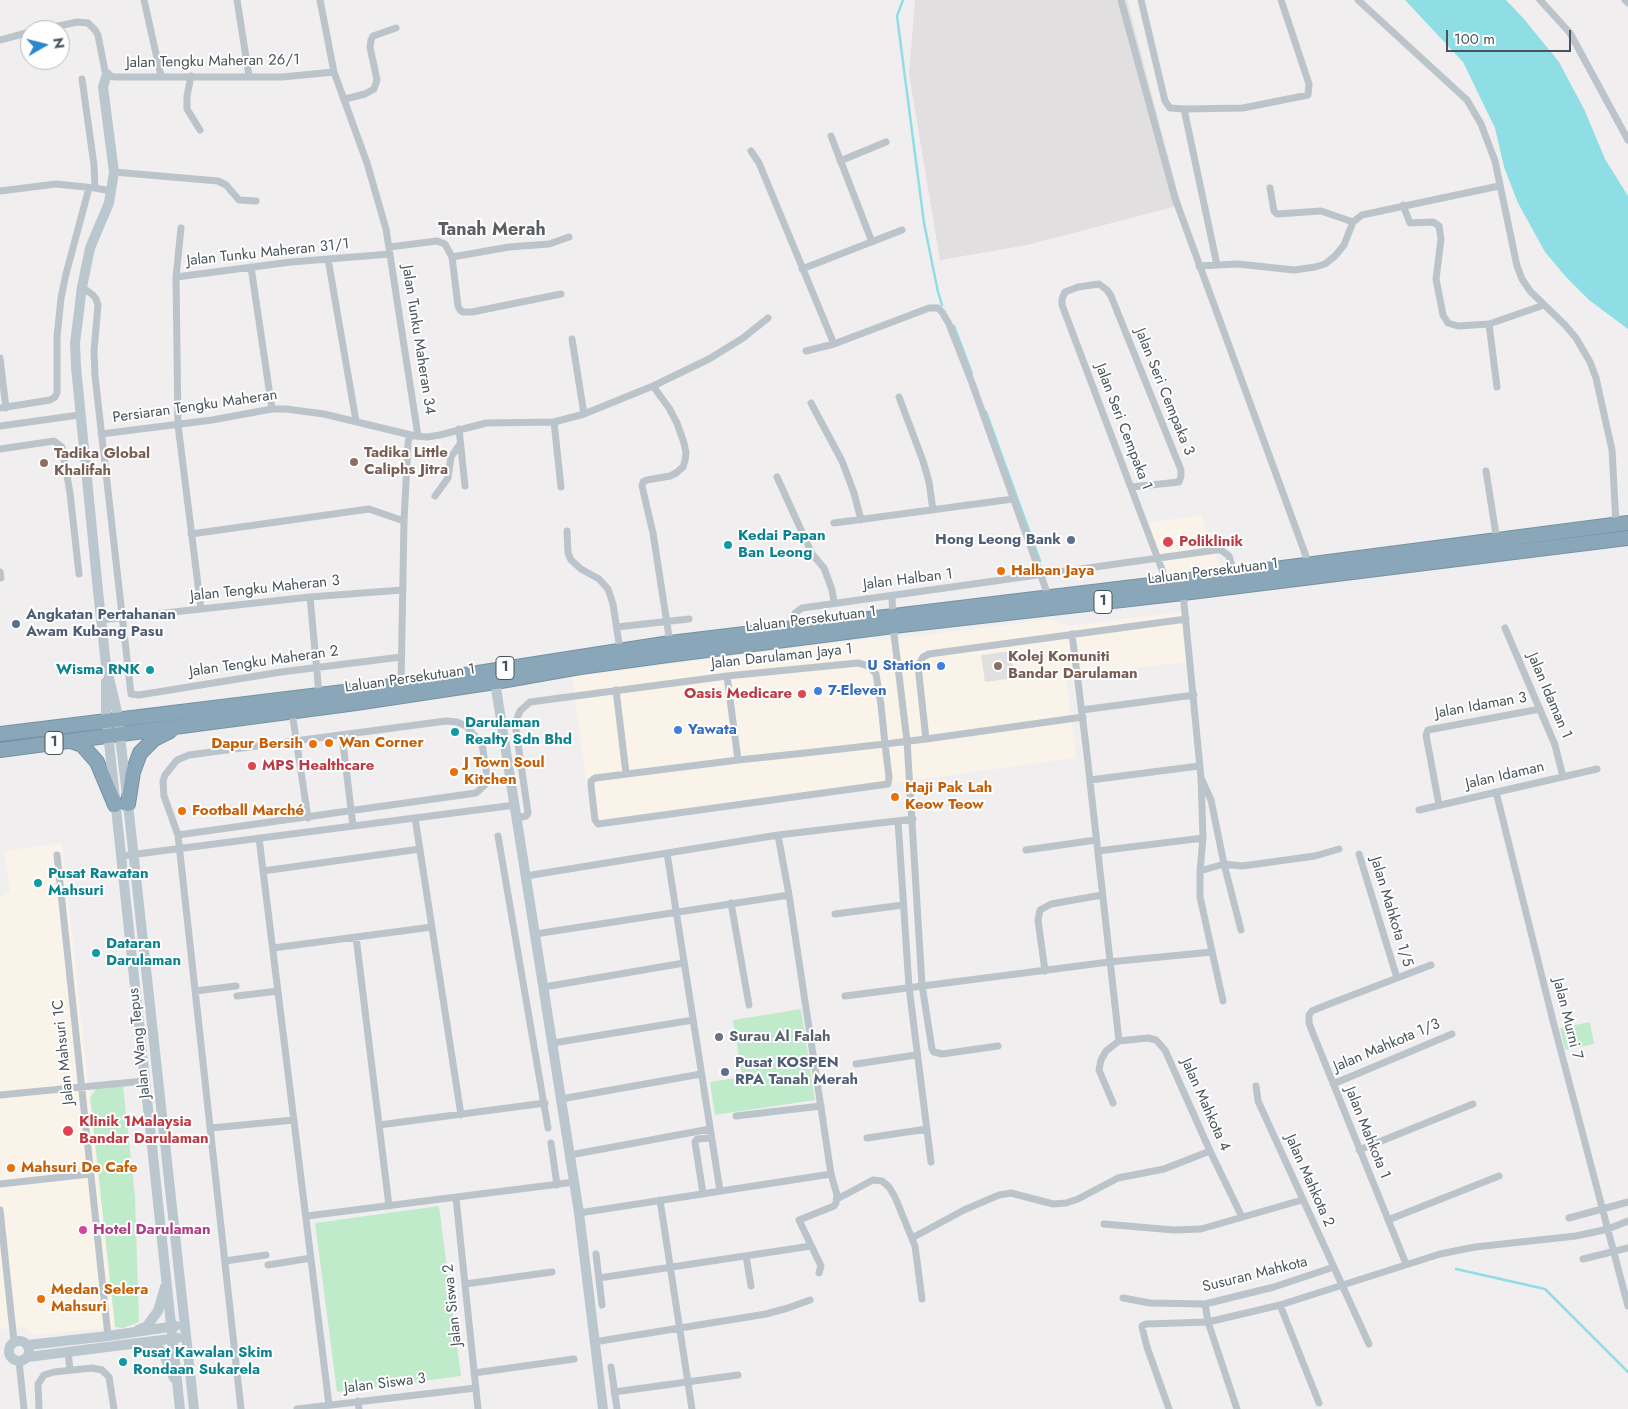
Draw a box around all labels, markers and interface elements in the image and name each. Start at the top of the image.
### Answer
north arrow [20,20,70,70]
scale bar [1448,20,1573,52]
text: 100 m [1454,28,1495,50]
text: N [48,36,70,50]
street label: Jalan Tengku Maheran 26/1 [126,51,300,73]
district label: Tanah Merah [438,220,546,242]
street label: Jalan Tunku Maheran 31/1 [186,236,350,270]
street label: Jalan Tunku Maheran 34 [397,264,439,416]
street label: Jalan Seri Cempaka 3 [1130,326,1198,458]
street label: Jalan Seri Cempaka 1 [1091,361,1155,493]
street label: Persiaran Tengku Maheran [111,387,279,427]
place label: Tadika Little Caliphs Jitra [364,444,448,479]
place label: Tadika Global Khalifah [54,445,150,480]
marker: Tadika Little Caliphs Jitra [348,456,360,468]
marker: Tadika Global Khalifah [38,457,50,469]
place label: Kedai Papan Ban Leong [738,527,826,562]
place label: Hong Leong Bank [935,531,1061,549]
place label: Poliklinik [1179,533,1243,551]
marker: Hong Leong Bank [1065,534,1077,546]
marker: Poliklinik [1161,535,1175,549]
marker: Kedai Papan Ban Leong [722,539,734,551]
street label: Laluan Persekutuan 1 [1147,555,1279,589]
place label: Halban Jaya [1011,562,1094,580]
marker: Halban Jaya [995,565,1007,577]
street label: Jalan Halban 1 [862,566,954,594]
street label: Jalan Tengku Maheran 3 [189,572,341,606]
road number: 1 [1094,590,1112,614]
street label: Laluan Persekutuan 1 [745,603,877,637]
place label: Angkatan Pertahanan Awam Kubang Pasu [26,606,176,641]
marker: Angkatan Pertahanan Awam Kubang Pasu [10,618,22,630]
street label: Jalan Darulaman Jaya 1 [710,641,854,673]
street label: Jalan Tengku Maheran 2 [188,643,340,681]
place label: Kolej Komuniti Bandar Darulaman [1008,648,1138,683]
street label: Jalan Idaman 1 [1523,650,1575,742]
road number: 1 [496,656,514,680]
place label: U Station [867,657,931,675]
marker: U Station [935,660,947,672]
marker: Kolej Komuniti Bandar Darulaman [992,660,1004,672]
place label: Wisma RNK [56,661,140,679]
street label: Laluan Persekutuan 1 [344,661,476,697]
marker: Wisma RNK [144,664,156,676]
place label: 7-Eleven [828,682,887,700]
place label: Oasis Medicare [684,685,792,703]
marker: 7-Eleven [812,685,824,697]
marker: Oasis Medicare [796,688,808,700]
street label: Jalan Idaman 3 [1434,689,1528,723]
place label: Darulaman Realty Sdn Bhd [465,714,572,749]
place label: Yawata [688,721,737,739]
marker: Yawata [672,724,684,736]
marker: Darulaman Realty Sdn Bhd [449,726,461,738]
road number: 1 [45,731,63,754]
place label: Wan Corner [339,734,424,752]
place label: Dapur Bersih [211,735,303,753]
marker: Wan Corner [323,737,335,749]
marker: Dapur Bersih [307,738,319,750]
place label: J Town Soul Kitchen [464,754,544,789]
place label: MPS Healthcare [262,757,374,775]
street label: Jalan Idaman [1464,758,1546,794]
marker: MPS Healthcare [246,760,258,772]
marker: J Town Soul Kitchen [448,766,460,778]
place label: Haji Pak Lah Keow Teow [905,779,992,814]
marker: Haji Pak Lah Keow Teow [889,791,901,803]
place label: Football Marché [192,802,304,820]
marker: Football Marché [176,805,188,817]
street label: Jalan Mahkota 1/5 [1366,855,1416,969]
place label: Pusat Rawatan Mahsuri [48,865,149,900]
marker: Pusat Rawatan Mahsuri [32,877,44,889]
place label: Dataran Darulaman [106,935,181,970]
marker: Dataran Darulaman [90,947,102,959]
street label: Jalan Murni 7 [1548,976,1586,1062]
street label: Jalan Wang Tepus [125,987,155,1099]
street label: Jalan Mahsuri 1C [50,999,78,1105]
street label: Jalan Mahkota 1/3 [1331,1016,1443,1076]
place label: Surau Al Falah [729,1028,831,1046]
marker: Surau Al Falah [713,1031,725,1043]
place label: Pusat KOSPEN RPA Tanah Merah [735,1054,858,1089]
street label: Jalan Mahkota 4 [1176,1056,1234,1154]
marker: Pusat KOSPEN RPA Tanah Merah [719,1066,731,1078]
street label: Jalan Mahkota 1 [1340,1084,1394,1182]
place label: Klinik 1Malaysia Bandar Darulaman [79,1113,209,1148]
marker: Klinik 1Malaysia Bandar Darulaman [61,1124,75,1138]
street label: Jalan Mahkota 2 [1281,1132,1337,1230]
place label: Mahsuri De Cafe [21,1159,138,1177]
marker: Mahsuri De Cafe [5,1162,17,1174]
place label: Hotel Darulaman [93,1221,211,1239]
marker: Hotel Darulaman [77,1224,89,1236]
street label: Susuran Mahkota [1201,1253,1309,1297]
street label: Jalan Siswa 2 [440,1263,466,1347]
place label: Medan Selera Mahsuri [51,1281,148,1316]
marker: Medan Selera Mahsuri [35,1293,47,1305]
place label: Pusat Kawalan Skim Rondaan Sukarela [133,1344,273,1379]
marker: Pusat Kawalan Skim Rondaan Sukarela [117,1356,129,1368]
street label: Jalan Siswa 3 [343,1370,427,1398]

